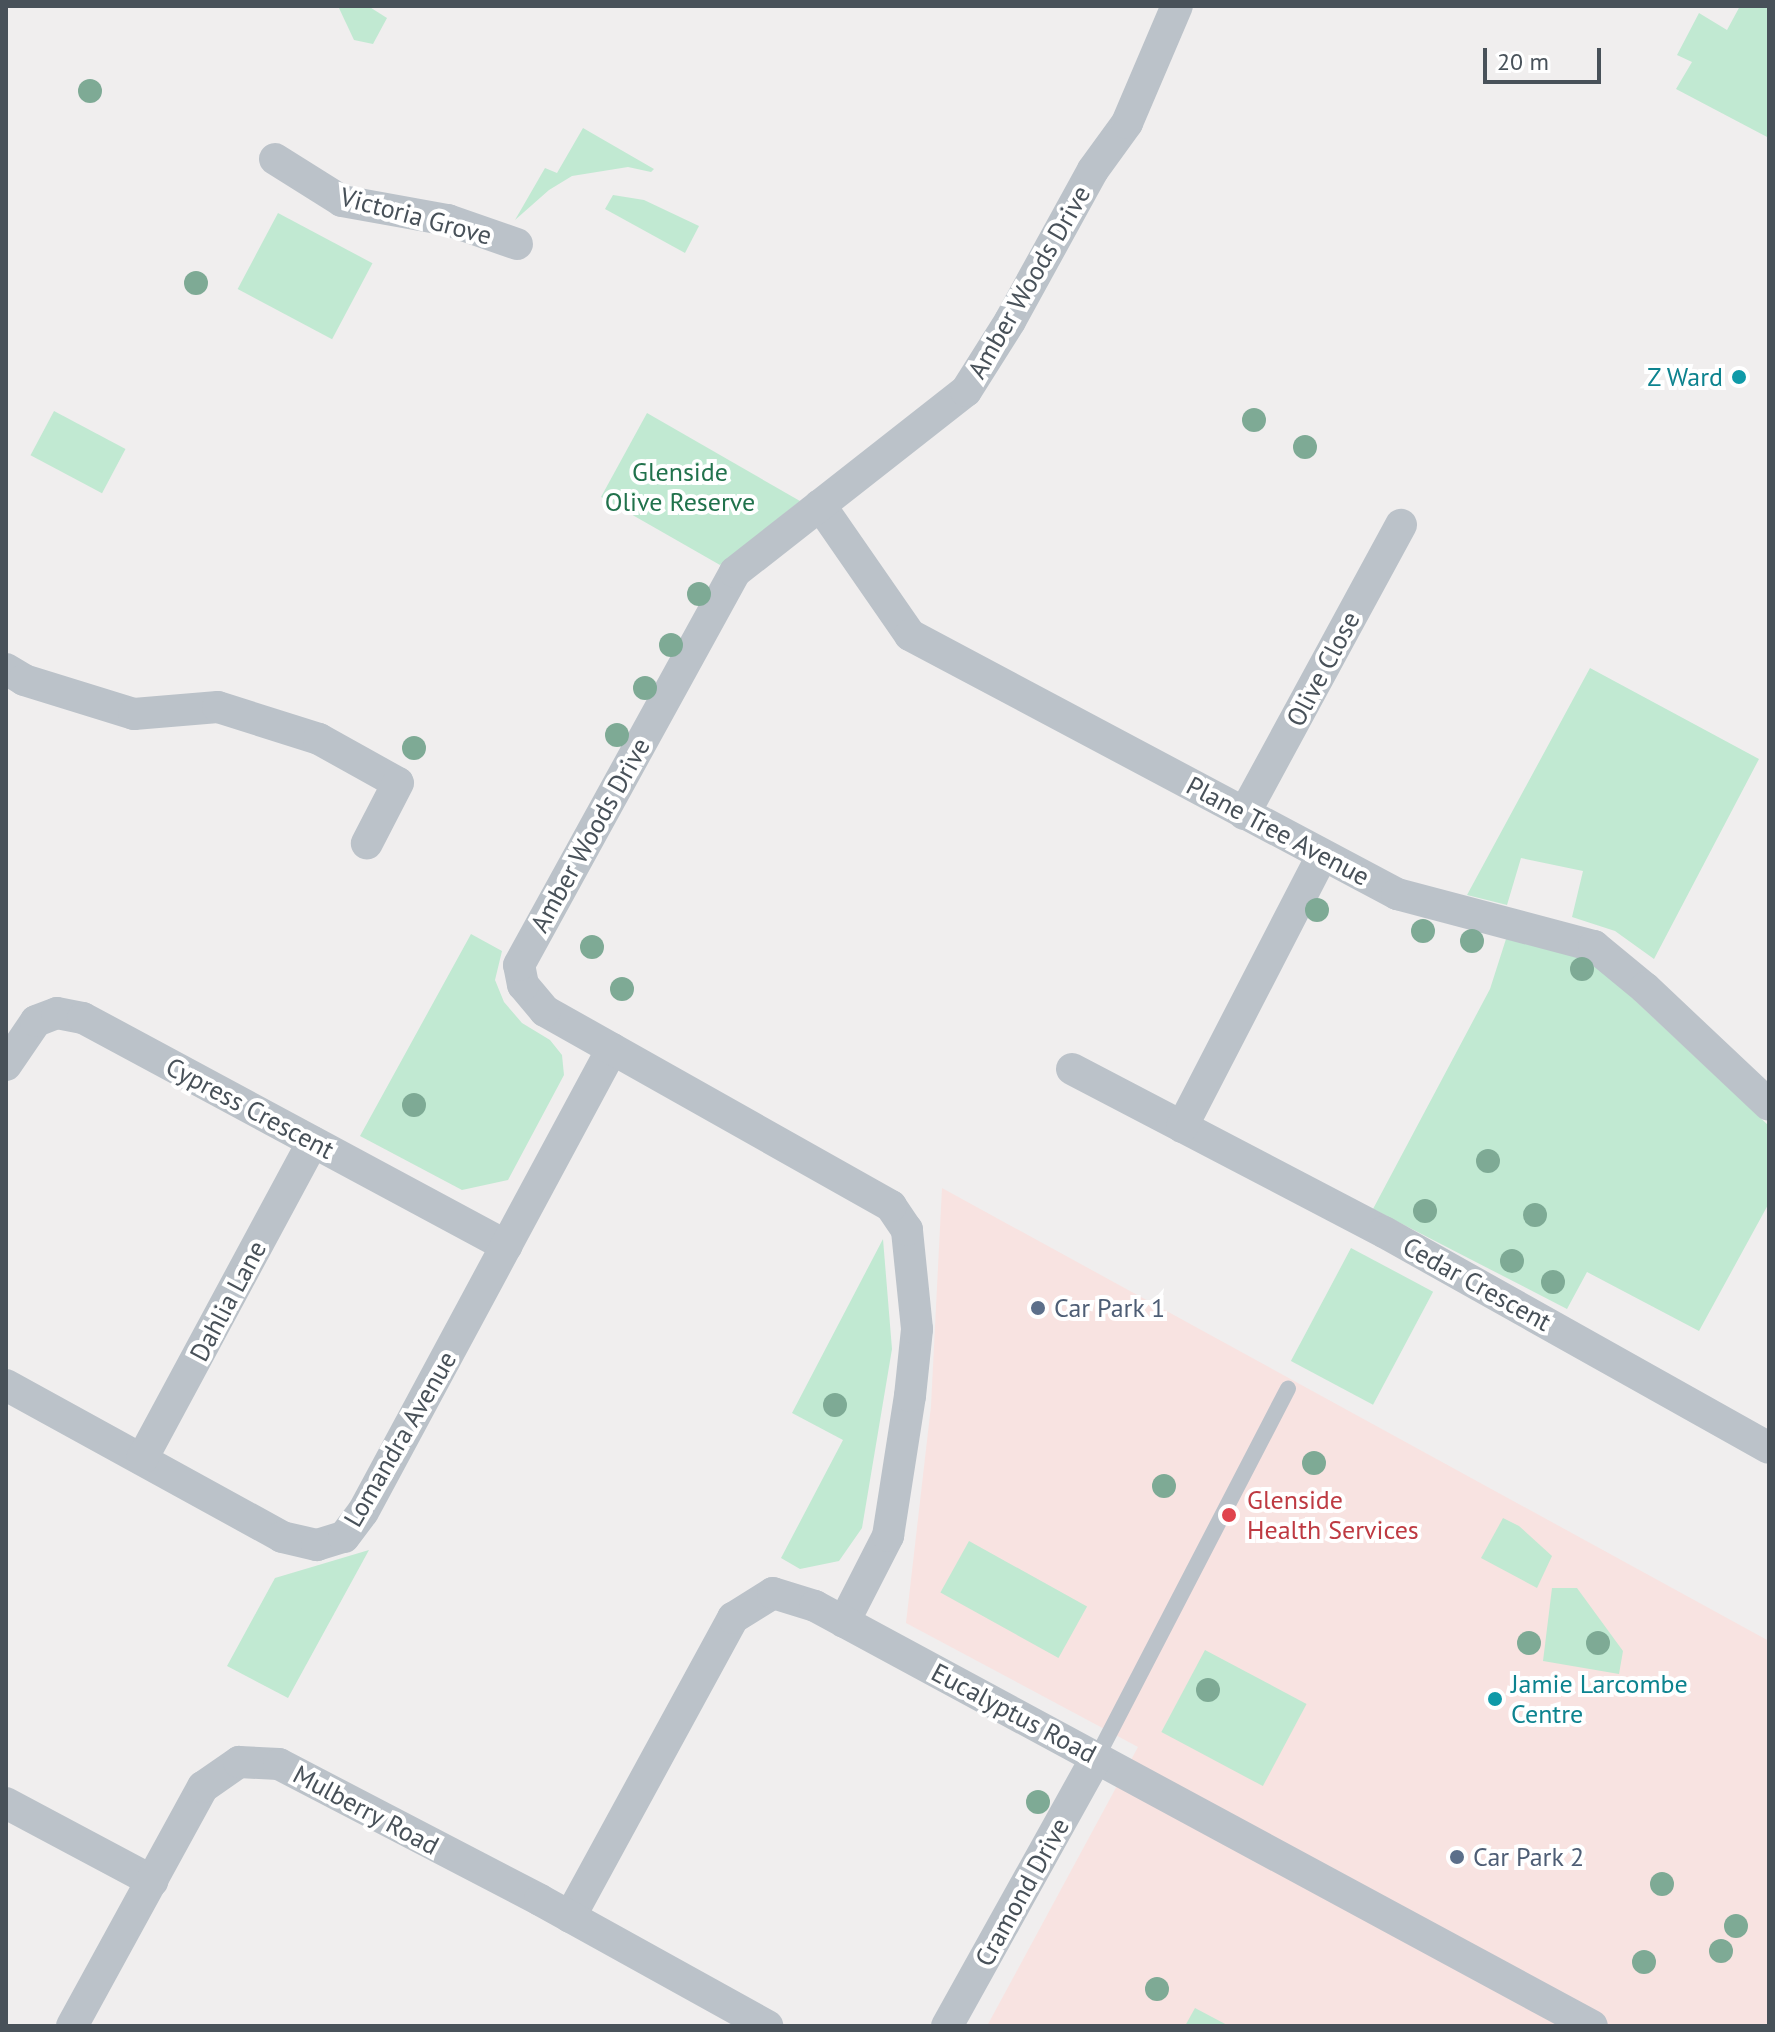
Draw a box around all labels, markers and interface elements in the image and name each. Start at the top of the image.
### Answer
scale bar [1487,32,1605,82]
text: 20 m [1497,46,1549,77]
street label: Amber Woods Drive [961,180,1097,384]
street label: Victoria Grove [337,181,495,251]
place label: Z Ward [1646,361,1723,393]
marker: Z Ward [1730,368,1748,386]
park label: Glenside Olive Reserve [605,456,755,518]
street label: Olive Close [1280,606,1366,732]
street label: Amber Woods Drive [524,732,656,938]
street label: Plane Tree Avenue [1181,769,1375,893]
street label: Cypress Crescent [161,1051,339,1165]
street label: Cedar Crescent [1397,1230,1557,1338]
street label: Dahlia Lane [183,1236,273,1366]
place label: Car Park 1 [1054,1292,1166,1324]
marker: Car Park 1 [1029,1299,1047,1317]
street label: Lomandra Avenue [337,1345,463,1533]
place label: Glenside Health Services [1247,1484,1419,1546]
marker: Glenside Health Services [1218,1504,1240,1526]
street label: Eucalyptus Road [926,1656,1102,1770]
place label: Jamie Larcombe Centre [1511,1668,1688,1730]
marker: Jamie Larcombe Centre [1486,1690,1504,1708]
street label: Mulberry Road [288,1758,444,1862]
street label: Cramond Drive [968,1812,1076,1972]
place label: Car Park 2 [1473,1841,1585,1873]
marker: Car Park 2 [1448,1848,1466,1866]

